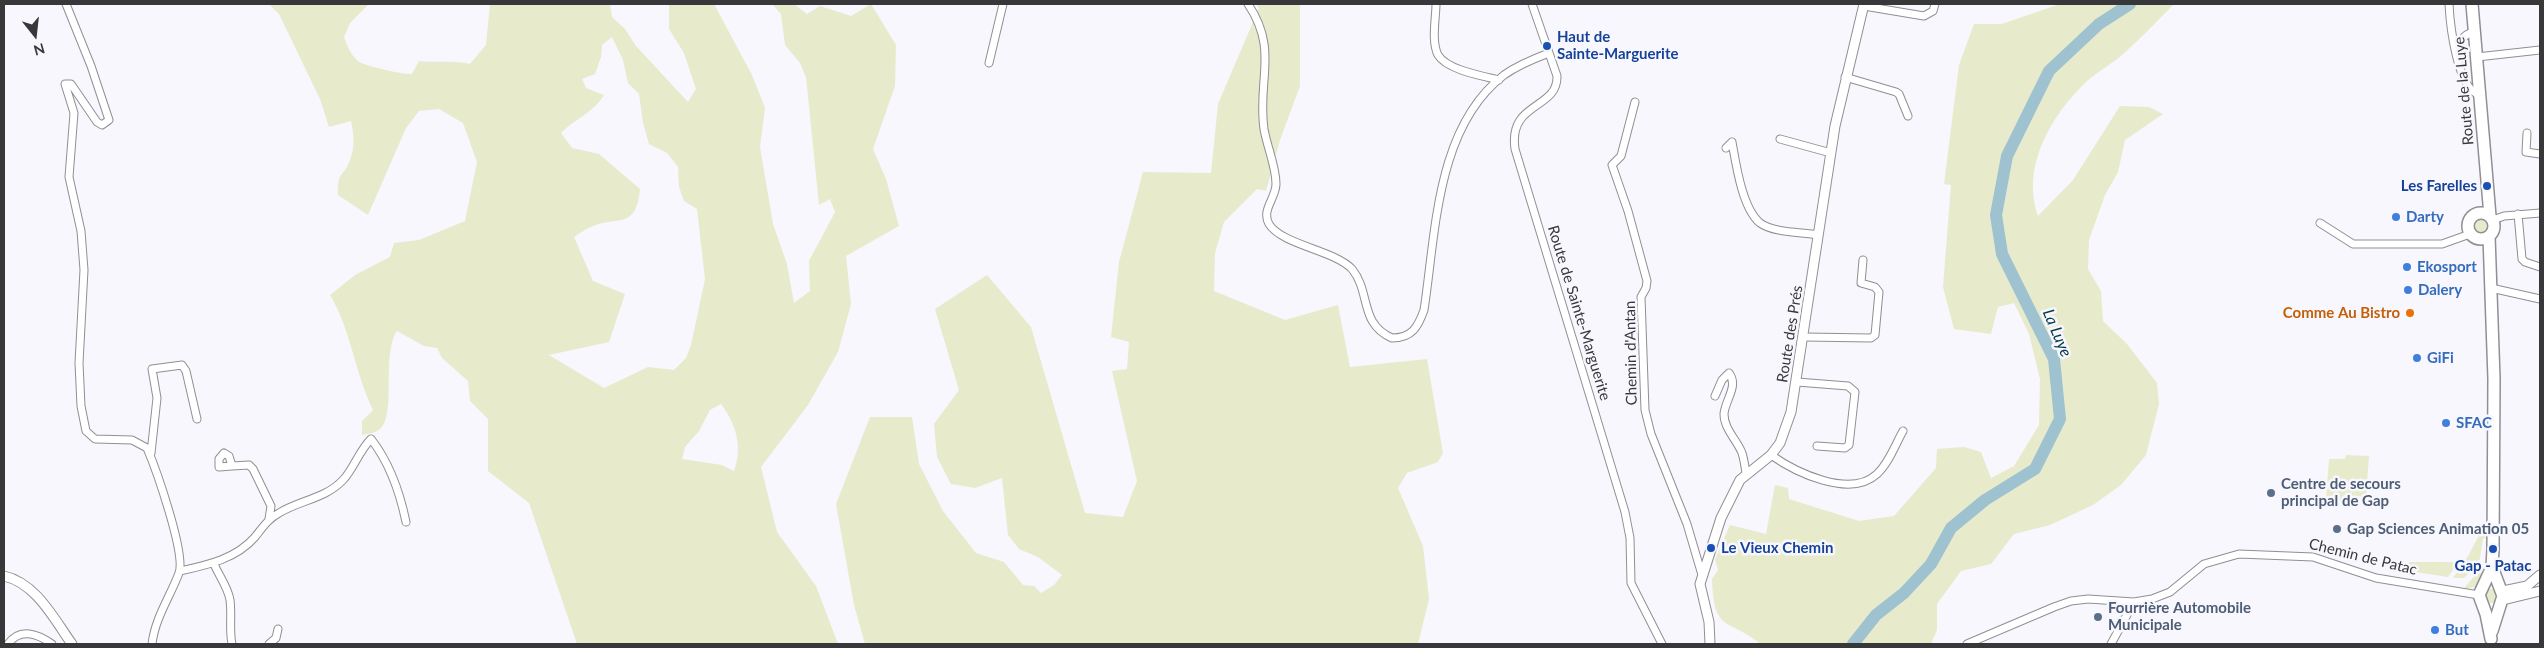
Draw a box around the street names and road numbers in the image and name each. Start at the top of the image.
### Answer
street label: Route de la Luye [2450,36,2478,146]
street label: Route de Sainte-Marguerite [1544,223,1614,403]
street label: Route des Prés [1773,284,1807,384]
street label: Chemin d'Antan [1621,301,1641,405]
street label: Chemin de Patac [2307,535,2419,579]

